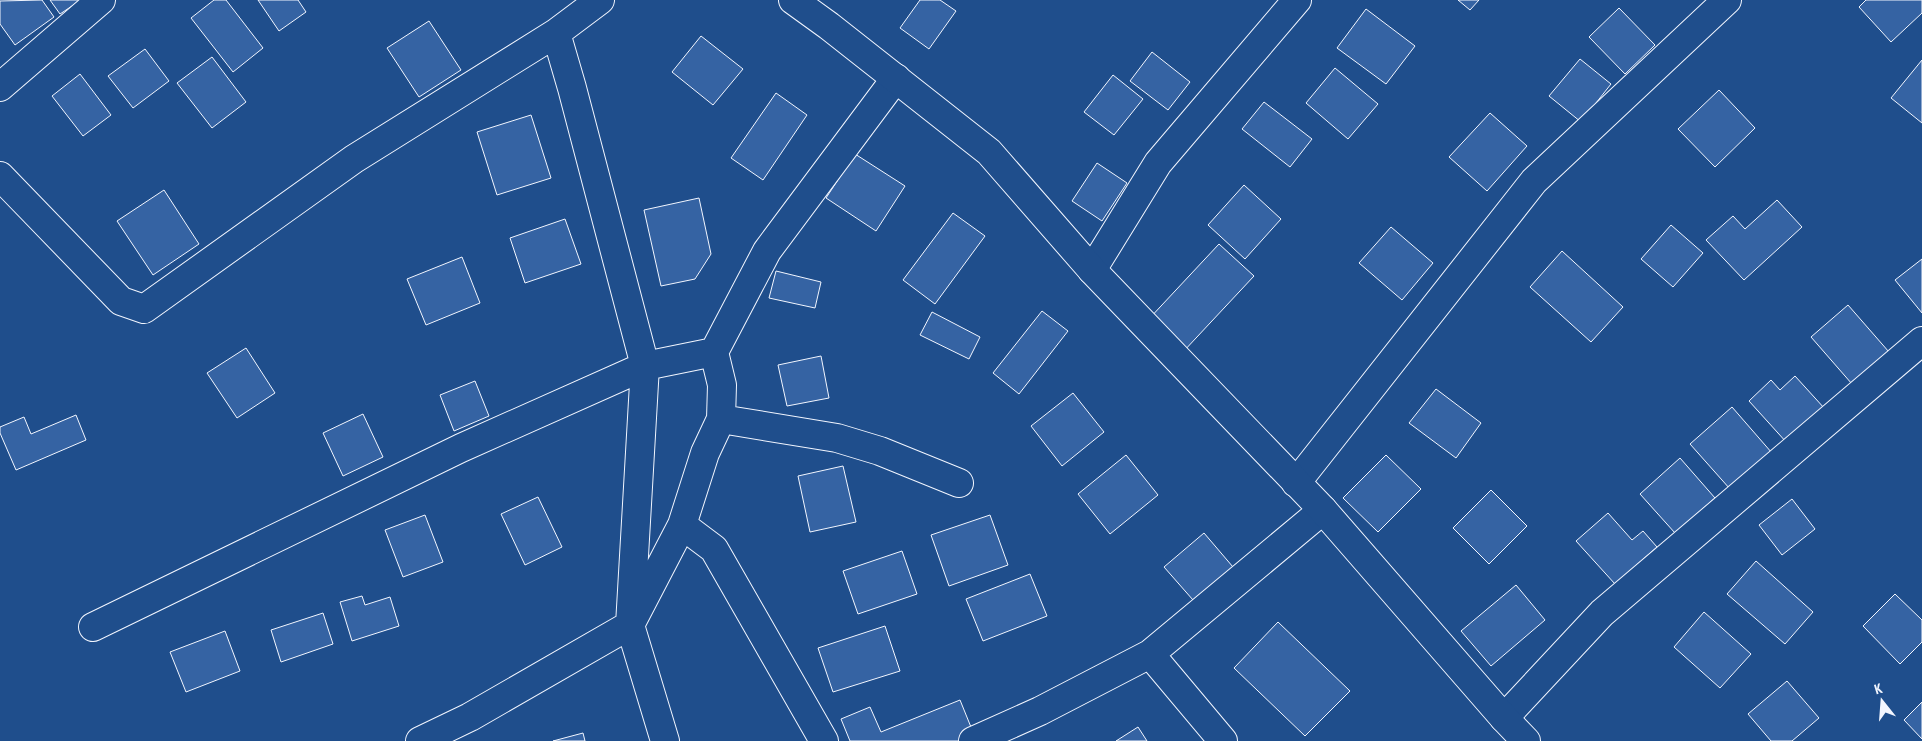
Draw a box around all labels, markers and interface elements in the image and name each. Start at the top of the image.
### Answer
north arrow [1857,676,1907,726]
text: K [1872,679,1885,698]

